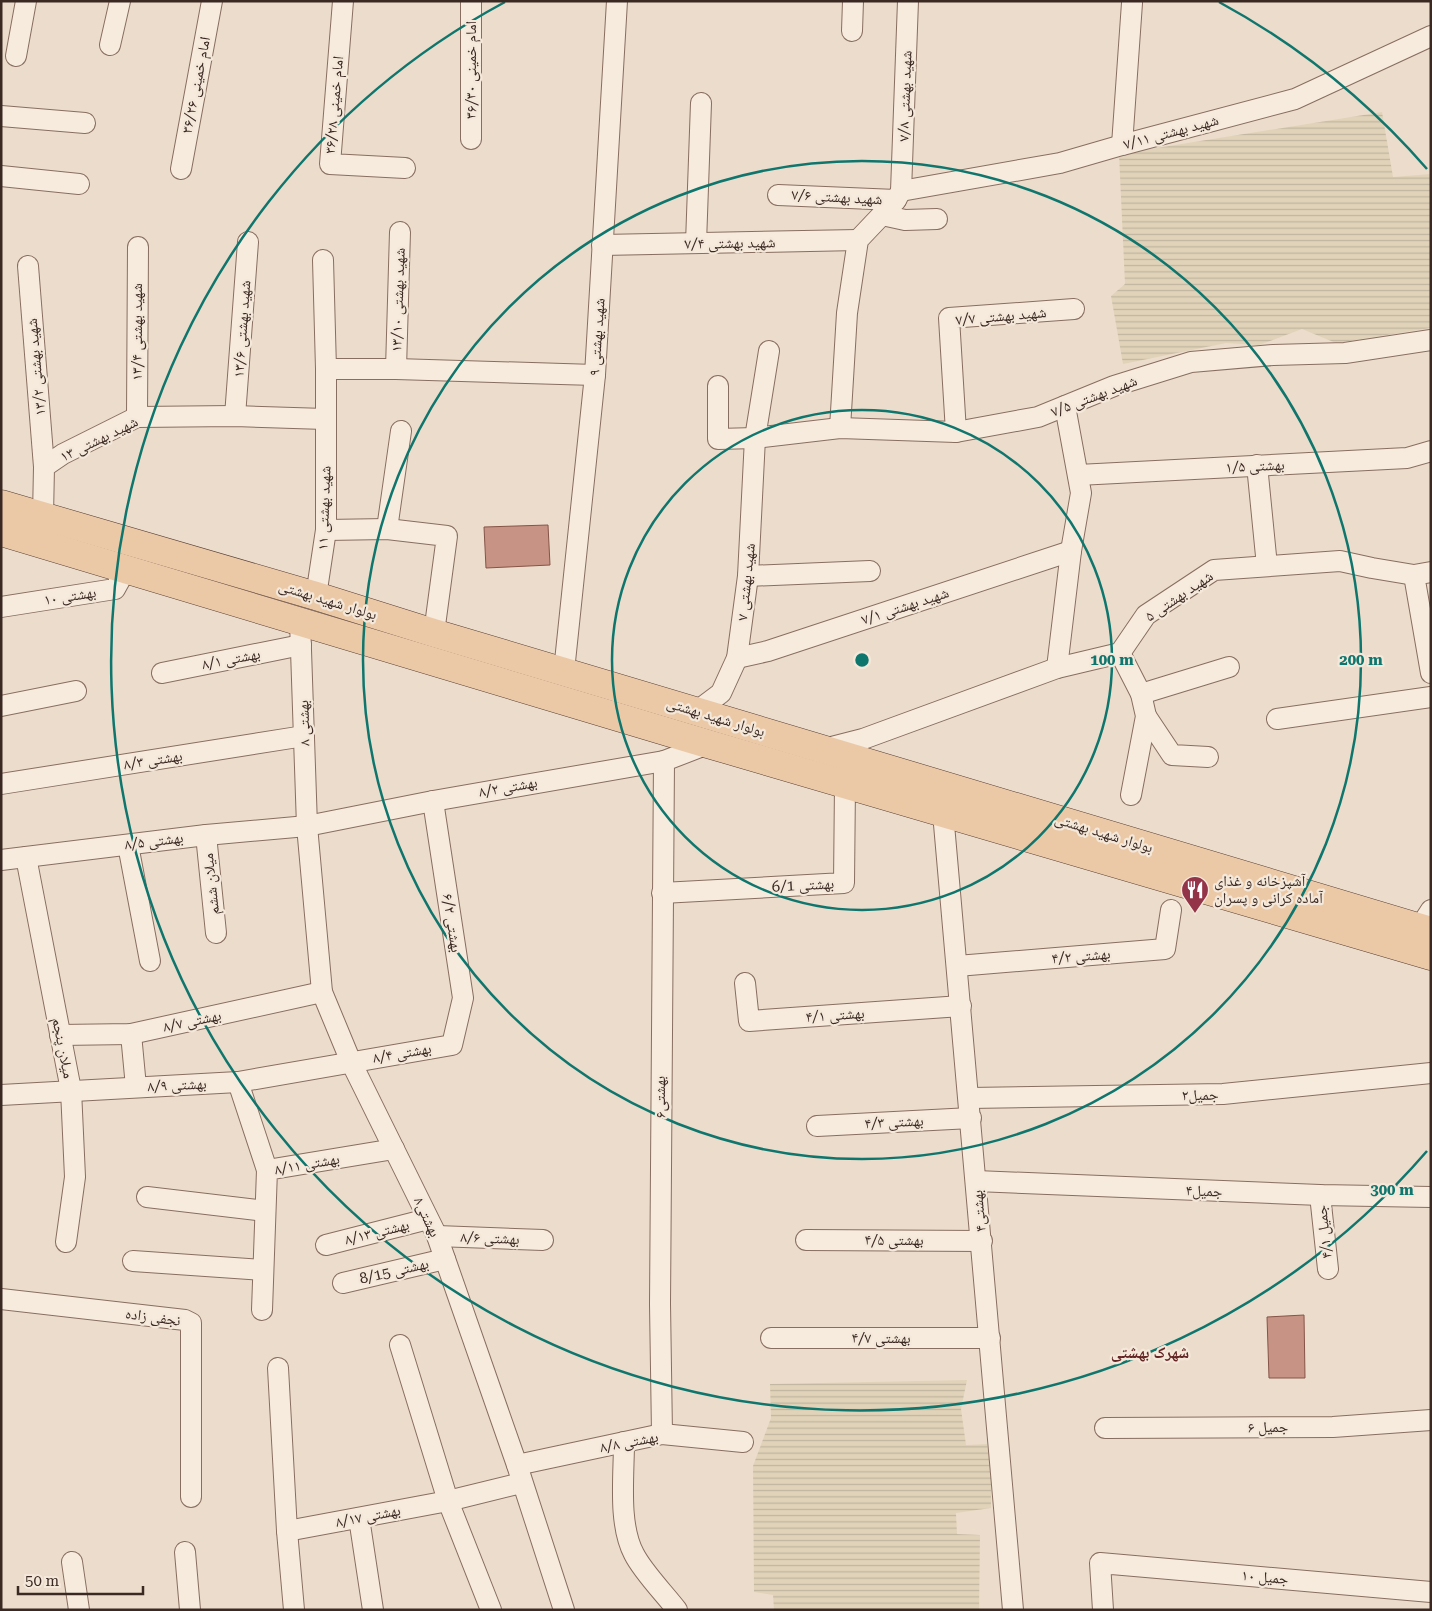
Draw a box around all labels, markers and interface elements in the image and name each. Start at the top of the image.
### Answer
street label: امام خمینی ۳۶/۳۰ [462,21,481,119]
street label: امام خمینی ۳۶/۲۶ [178,35,215,135]
street label: شهید بهشتی ۷/۸ [894,50,917,142]
street label: امام خمینی ۳۶/۲۸ [321,55,348,155]
street label: شهید بهشتی ۷/۱۱ [1121,111,1221,154]
street label: شهید بهشتی ۷/۶ [791,186,883,209]
street label: شهید بهشتی ۷/۴ [684,233,776,254]
street label: شهید بهشتی ۱۳/۱۰ [387,247,410,353]
street label: شهید بهشتی ۱۳/۶ [230,280,255,378]
street label: شهید بهشتی ۱۳/۴ [128,283,147,381]
street label: شهید بهشتی ۹ [585,297,610,377]
street label: شهید بهشتی ۷/۷ [955,303,1047,330]
street label: شهید بهشتی ۱۳/۲ [23,317,50,416]
street label: شهید بهشتی ۷/۵ [1048,371,1140,422]
street label: شهید بهشتی ۱۳ [57,412,142,467]
street label: بهشتی ۱/۵ [1225,455,1285,478]
street label: شهید بهشتی ۱۱ [314,465,335,551]
street label: شهید بهشتی ۷ [733,542,760,622]
street label: شهید بهشتی ۵ [1142,567,1217,626]
street label: بولوار شهید بهشتی [276,576,379,624]
street label: بهشتی ۱۰ [43,583,98,610]
street label: شهید بهشتی ۷/۱ [859,583,951,630]
street label: بهشتی ۸/۱ [200,645,262,674]
centre of rings [853,651,871,669]
text: 100 m [1090,651,1134,669]
text: 200 m [1339,651,1383,669]
street label: بولوار شهید بهشتی [664,693,767,741]
street label: ۸ بهشتی [294,700,315,746]
street label: بهشتی ۸/۳ [122,746,184,774]
street label: بهشتی ۸/۲ [477,773,539,802]
street label: بولوار شهید بهشتی [1052,809,1155,857]
street label: بهشتی ۸/۵ [124,828,185,855]
street label: میلان ششم [199,852,224,916]
place label: آشپزخانه و غذای آماده کرانی و پسران [1214,872,1324,908]
street label: بهشتی 6/1 [771,874,835,897]
restaurant icon: آشپزخانه و غذای آماده کرانی و پسران [1180,875,1210,914]
street label: بهشتی ۶/۲ [438,892,466,954]
street label: بهشتی ۴/۲ [1051,944,1111,969]
street label: بهشتی ۴/۱ [805,1004,865,1027]
street label: بهشتی ۸/۷ [161,1006,223,1037]
street label: میلان پنجم [47,1016,78,1080]
street label: بهشتی ۸/۴ [371,1039,433,1068]
street label: بهشتی ۸/۹ [147,1074,207,1097]
street label: بهشتی۶ [651,1076,670,1118]
street label: جمیل۲ [1181,1086,1219,1105]
street label: بهشتی ۴/۳ [864,1111,924,1134]
street label: بهشتی ۸/۱۱ [273,1149,341,1180]
street label: جمیل۴ [1185,1181,1223,1202]
text: 300 m [1370,1181,1414,1199]
street label: بهشتی۴ [968,1189,991,1233]
street label: بهشتی۸ [409,1194,444,1240]
street label: جمیل ۴/۱ [1312,1204,1337,1260]
street label: بهشتی ۸/۱۳ [343,1215,411,1250]
street label: بهشتی ۸/۶ [460,1228,520,1249]
street label: بهشتی ۴/۵ [864,1231,924,1250]
street label: بهشتی 8/15 [357,1254,431,1289]
street label: نجفی زاده [124,1304,182,1331]
street label: بهشتی ۴/۷ [851,1329,911,1348]
district label: شهرک بهشتی [1111,1343,1189,1362]
street label: جمیل ۶ [1248,1418,1289,1437]
street label: بهشتی ۸/۸ [598,1428,660,1457]
street label: بهشتی ۸/۱۷ [334,1501,402,1532]
scale bar [18,1564,142,1596]
street label: جمیل ۱۰ [1241,1566,1290,1589]
text: 50 m [25,1572,60,1590]

